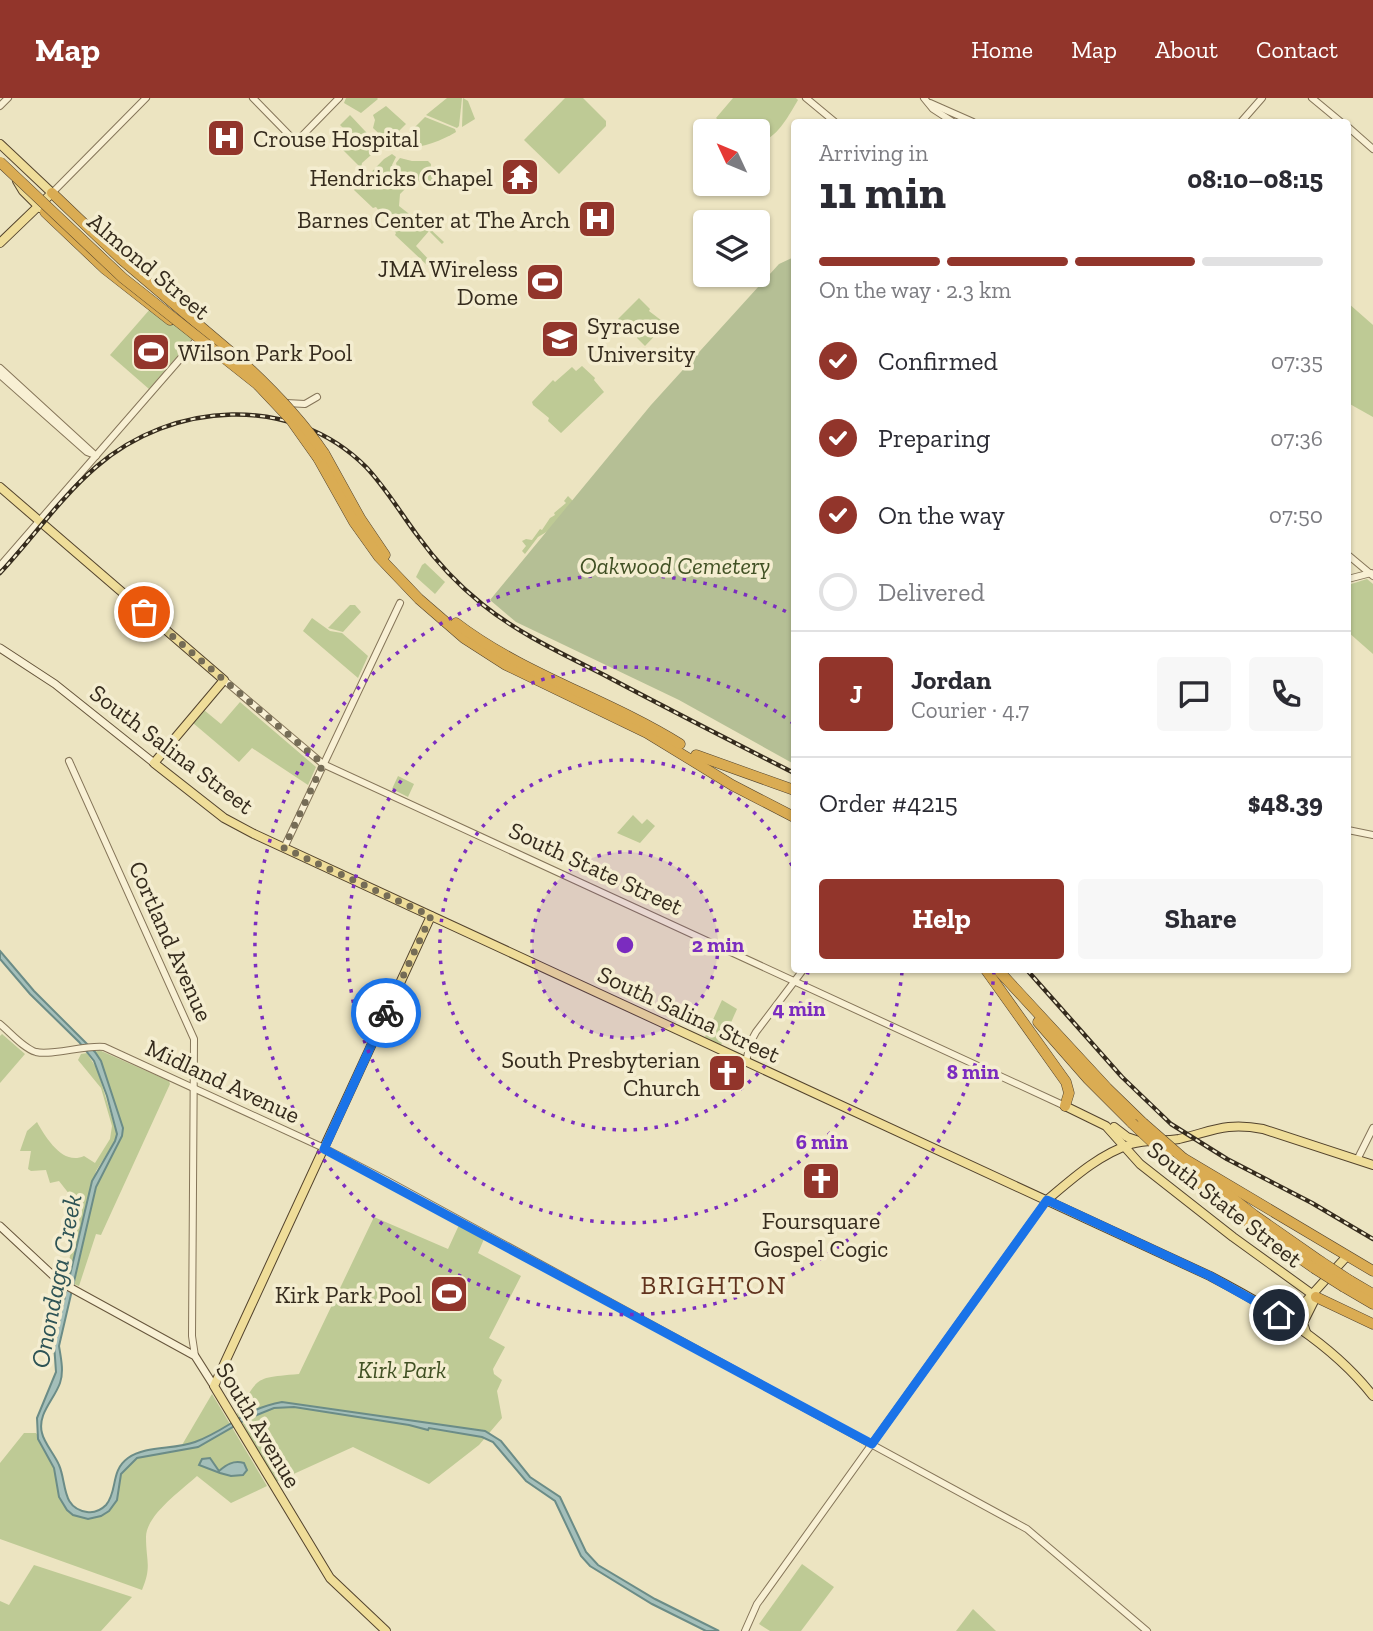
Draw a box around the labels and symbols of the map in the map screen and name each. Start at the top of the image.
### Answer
hospital icon: Crouse Hospital [205,117,247,159]
north arrow [693,119,770,196]
place label: Crouse Hospital [253,124,419,153]
temple icon: Hendricks Chapel [499,156,541,198]
place label: Hendricks Chapel [309,163,493,192]
hospital icon: Barnes Center at The Arch [576,198,618,240]
place label: Barnes Center at The Arch [297,205,571,234]
street label: Almond Street [82,206,216,326]
place label: JMA Wireless Dome [378,254,518,311]
sports icon: JMA Wireless Dome [524,261,566,303]
place label: Syracuse University [587,311,696,368]
school or university icon: Syracuse University [539,318,581,360]
sports icon: Wilson Park Pool [130,331,172,373]
place label: Wilson Park Pool [178,338,352,367]
park label: Oakwood Cemetery [580,551,770,580]
pin [114,582,174,642]
street label: South Salina Street [84,678,260,820]
street label: South State Street [505,815,688,921]
street label: Cortland Avenue [123,856,219,1026]
text: 2 min [692,932,745,957]
centre of rings [613,933,637,957]
street label: South Salina Street [593,959,785,1069]
courier [351,978,421,1048]
text: 4 min [772,996,826,1021]
street label: Midland Avenue [141,1033,305,1129]
place label: South Presbyterian Church [501,1045,701,1102]
church icon: South Presbyterian Church [706,1052,748,1094]
text: 8 min [947,1059,1000,1084]
text: 6 min [796,1129,849,1154]
street label: South State Street [1142,1135,1308,1273]
church icon: Foursquare Gospel Cogic [800,1160,842,1202]
water label: Onondaga Creek [23,1191,89,1371]
place label: Foursquare Gospel Cogic [754,1206,888,1263]
district label: BRIGHTON [640,1269,788,1301]
sports icon: Kirk Park Pool [428,1273,470,1315]
place label: Kirk Park Pool [275,1280,422,1309]
pin [1249,1285,1309,1345]
park label: Kirk Park [357,1355,447,1384]
street label: South Avenue [210,1357,308,1493]

